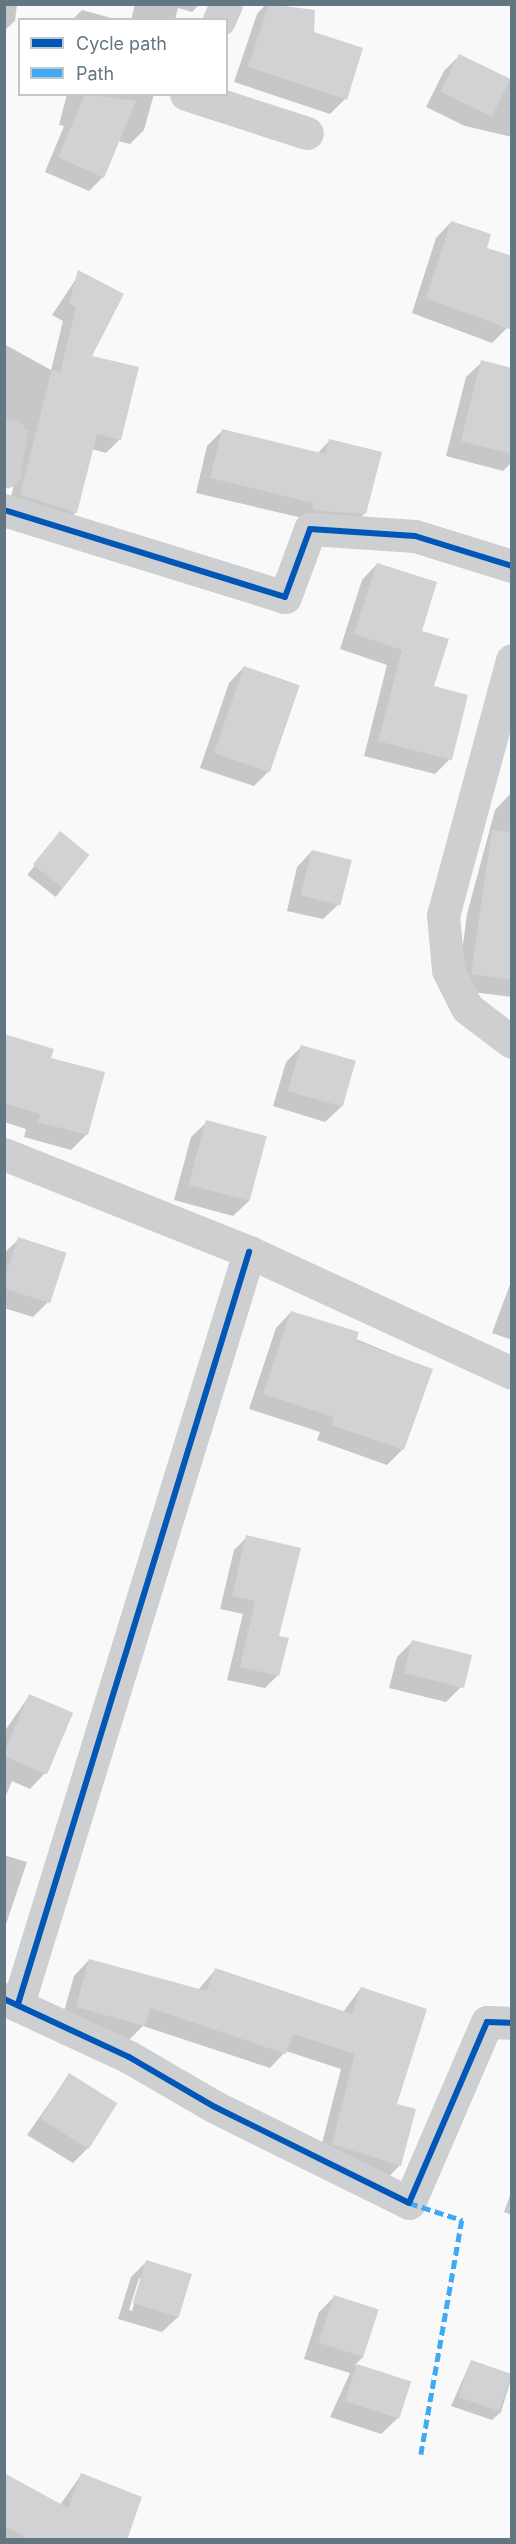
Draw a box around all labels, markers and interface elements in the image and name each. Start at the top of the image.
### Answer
legend [18,18,228,96]
text: Cycle path [76,33,167,54]
text: Path [76,63,114,84]

